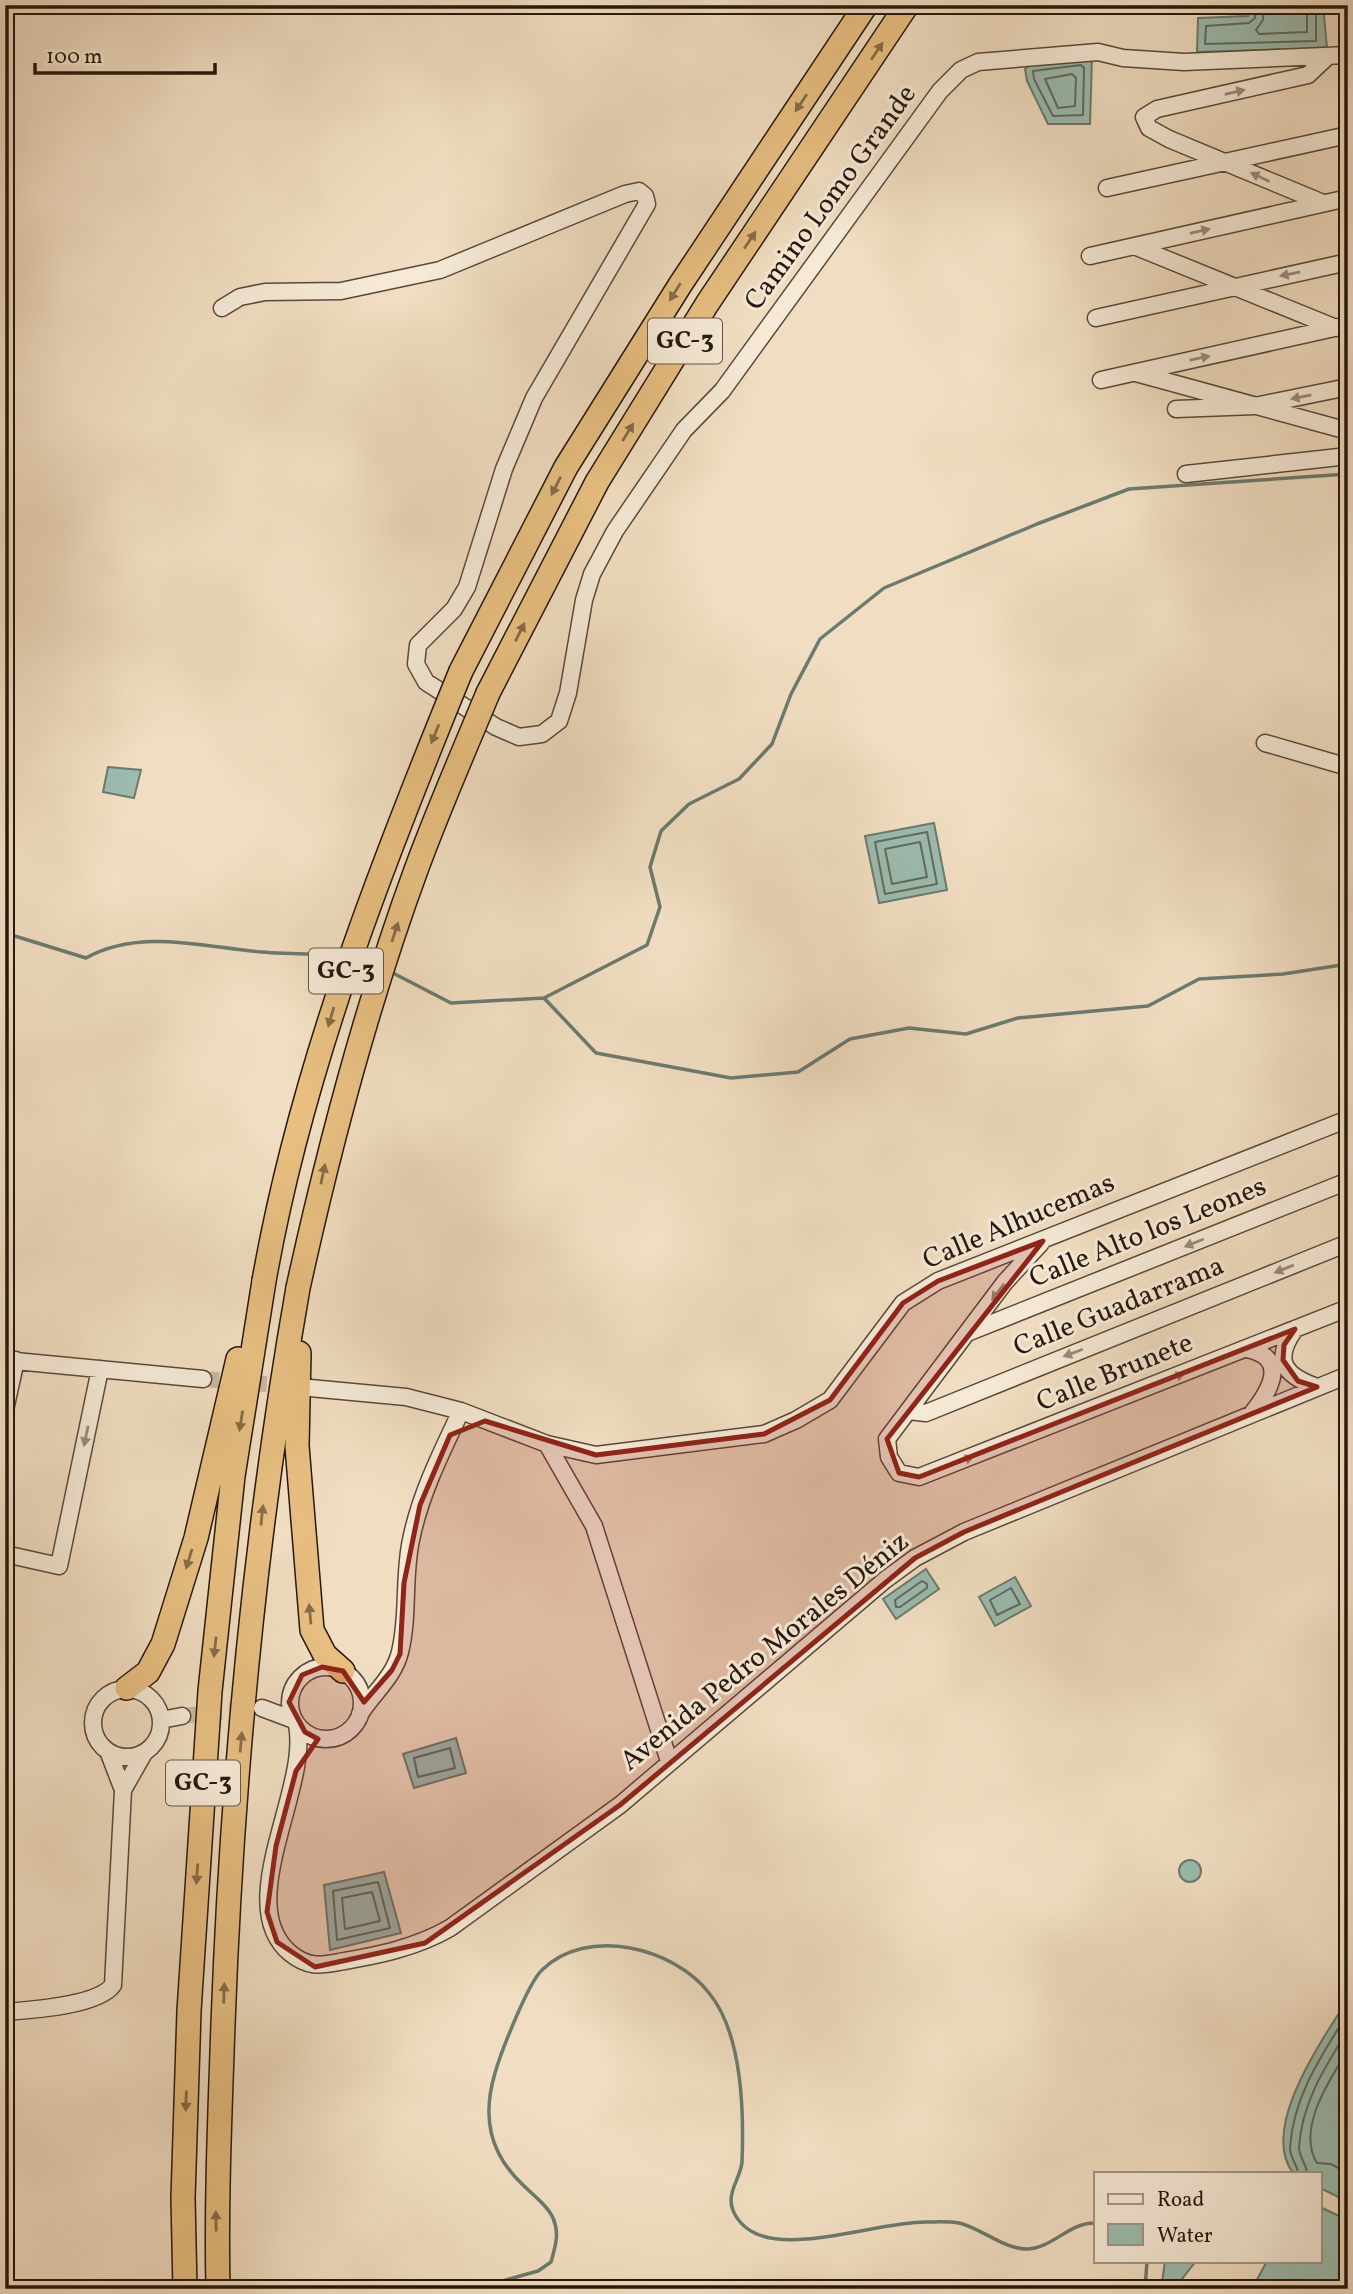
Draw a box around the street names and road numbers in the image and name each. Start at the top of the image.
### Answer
street label: Camino Lomo Grande [736,77,926,319]
road number: GC-3 [648,318,722,364]
road number: GC-3 [309,948,383,994]
street label: Calle Alhucemas [917,1164,1121,1280]
street label: Calle Alto los Leones [1024,1168,1272,1298]
street label: Calle Guadarrama [1008,1247,1230,1367]
street label: Calle Brunete [1031,1324,1199,1422]
street label: Avenida Pedro Morales Déniz [612,1523,918,1781]
road number: GC-3 [166,1760,240,1806]

